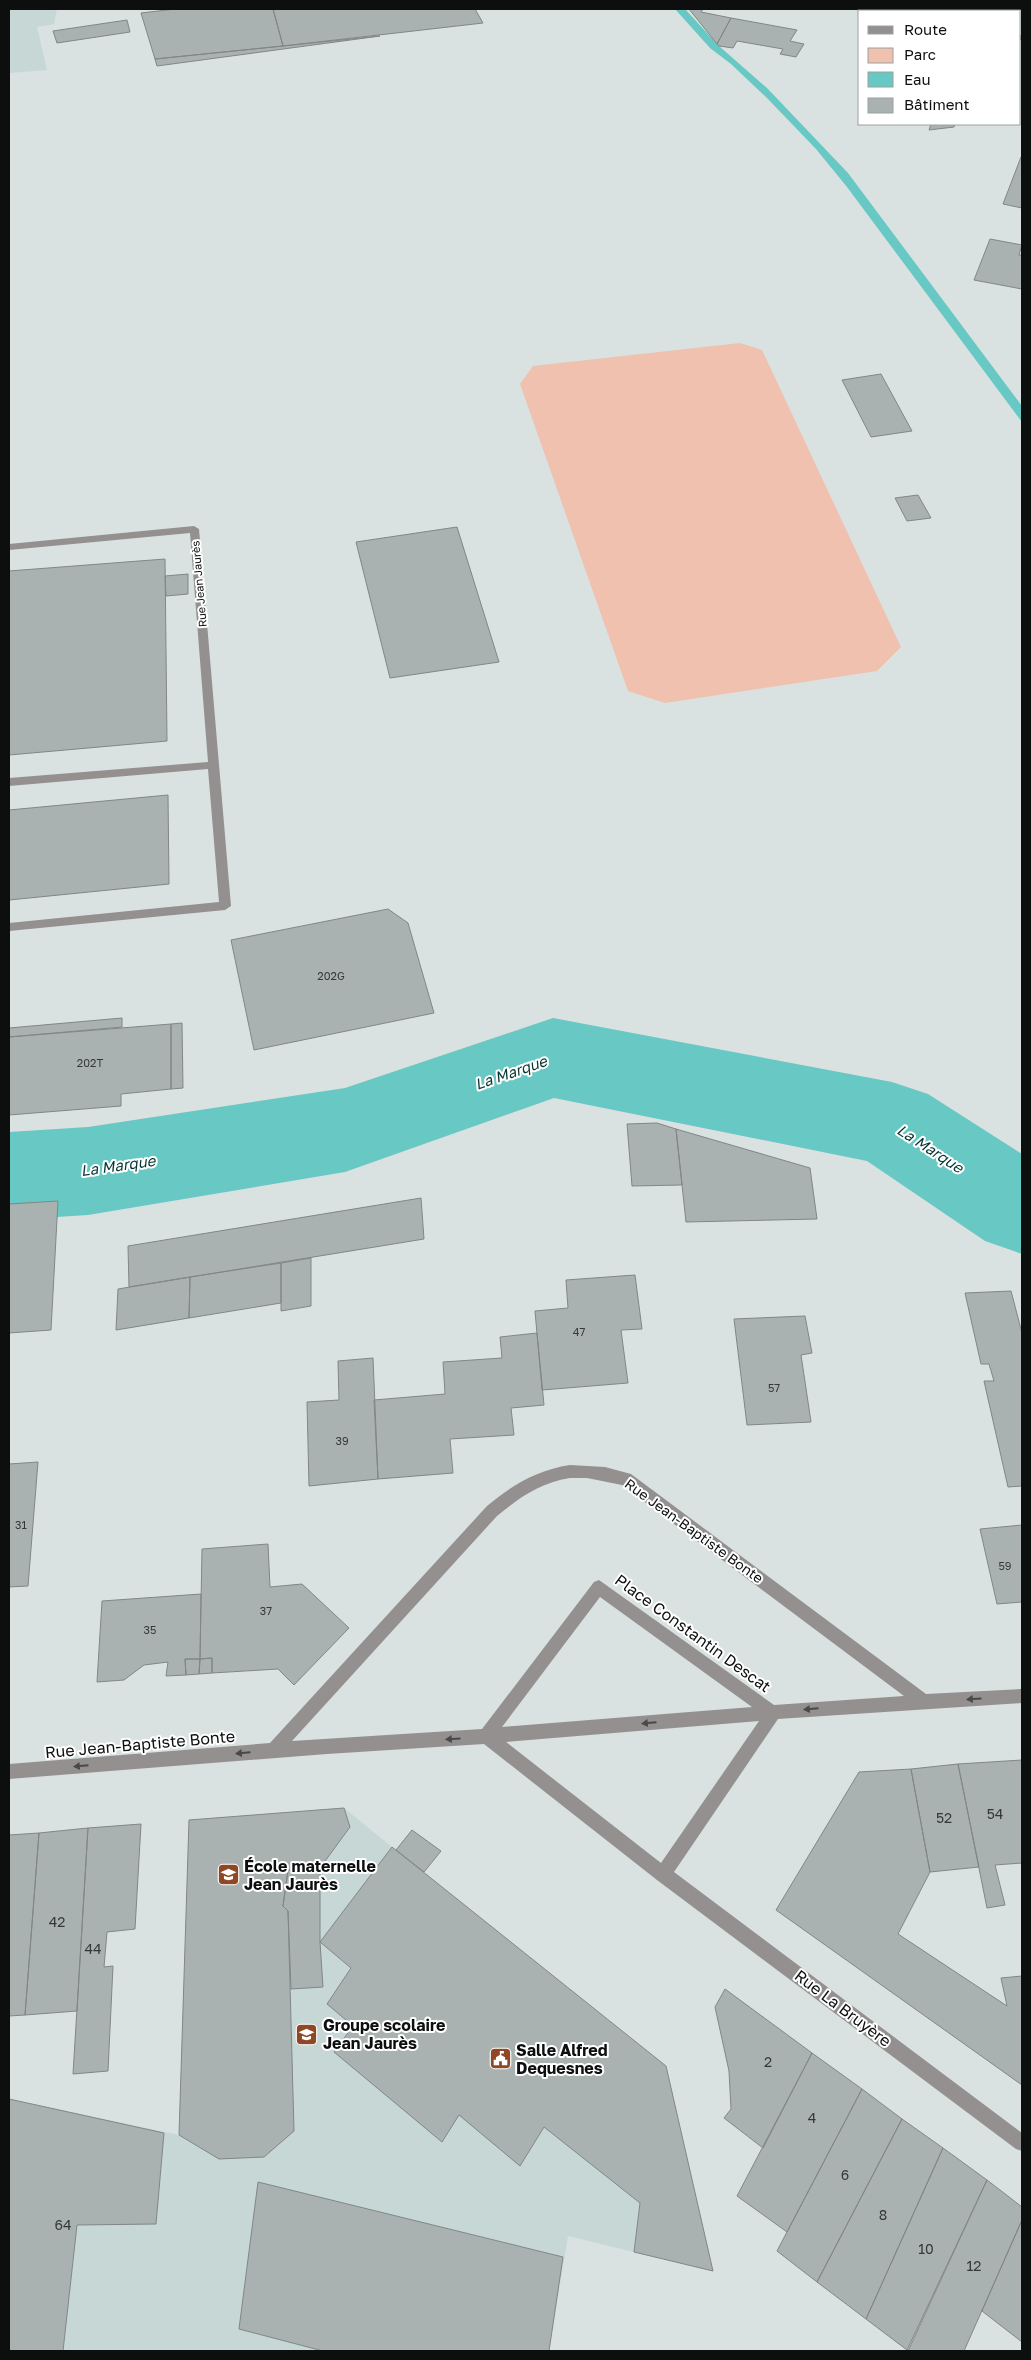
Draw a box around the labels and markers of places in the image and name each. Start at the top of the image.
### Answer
place label: École maternelle Jean Jaurès [244,1856,376,1894]
school or university icon: École maternelle Jean Jaurès [216,1863,240,1887]
place label: Groupe scolaire Jean Jaurès [323,2015,445,2053]
school or university icon: Groupe scolaire Jean Jaurès [295,2022,319,2046]
place label: Salle Alfred Dequesnes [516,2040,608,2078]
public building icon: Salle Alfred Dequesnes [488,2047,512,2071]

